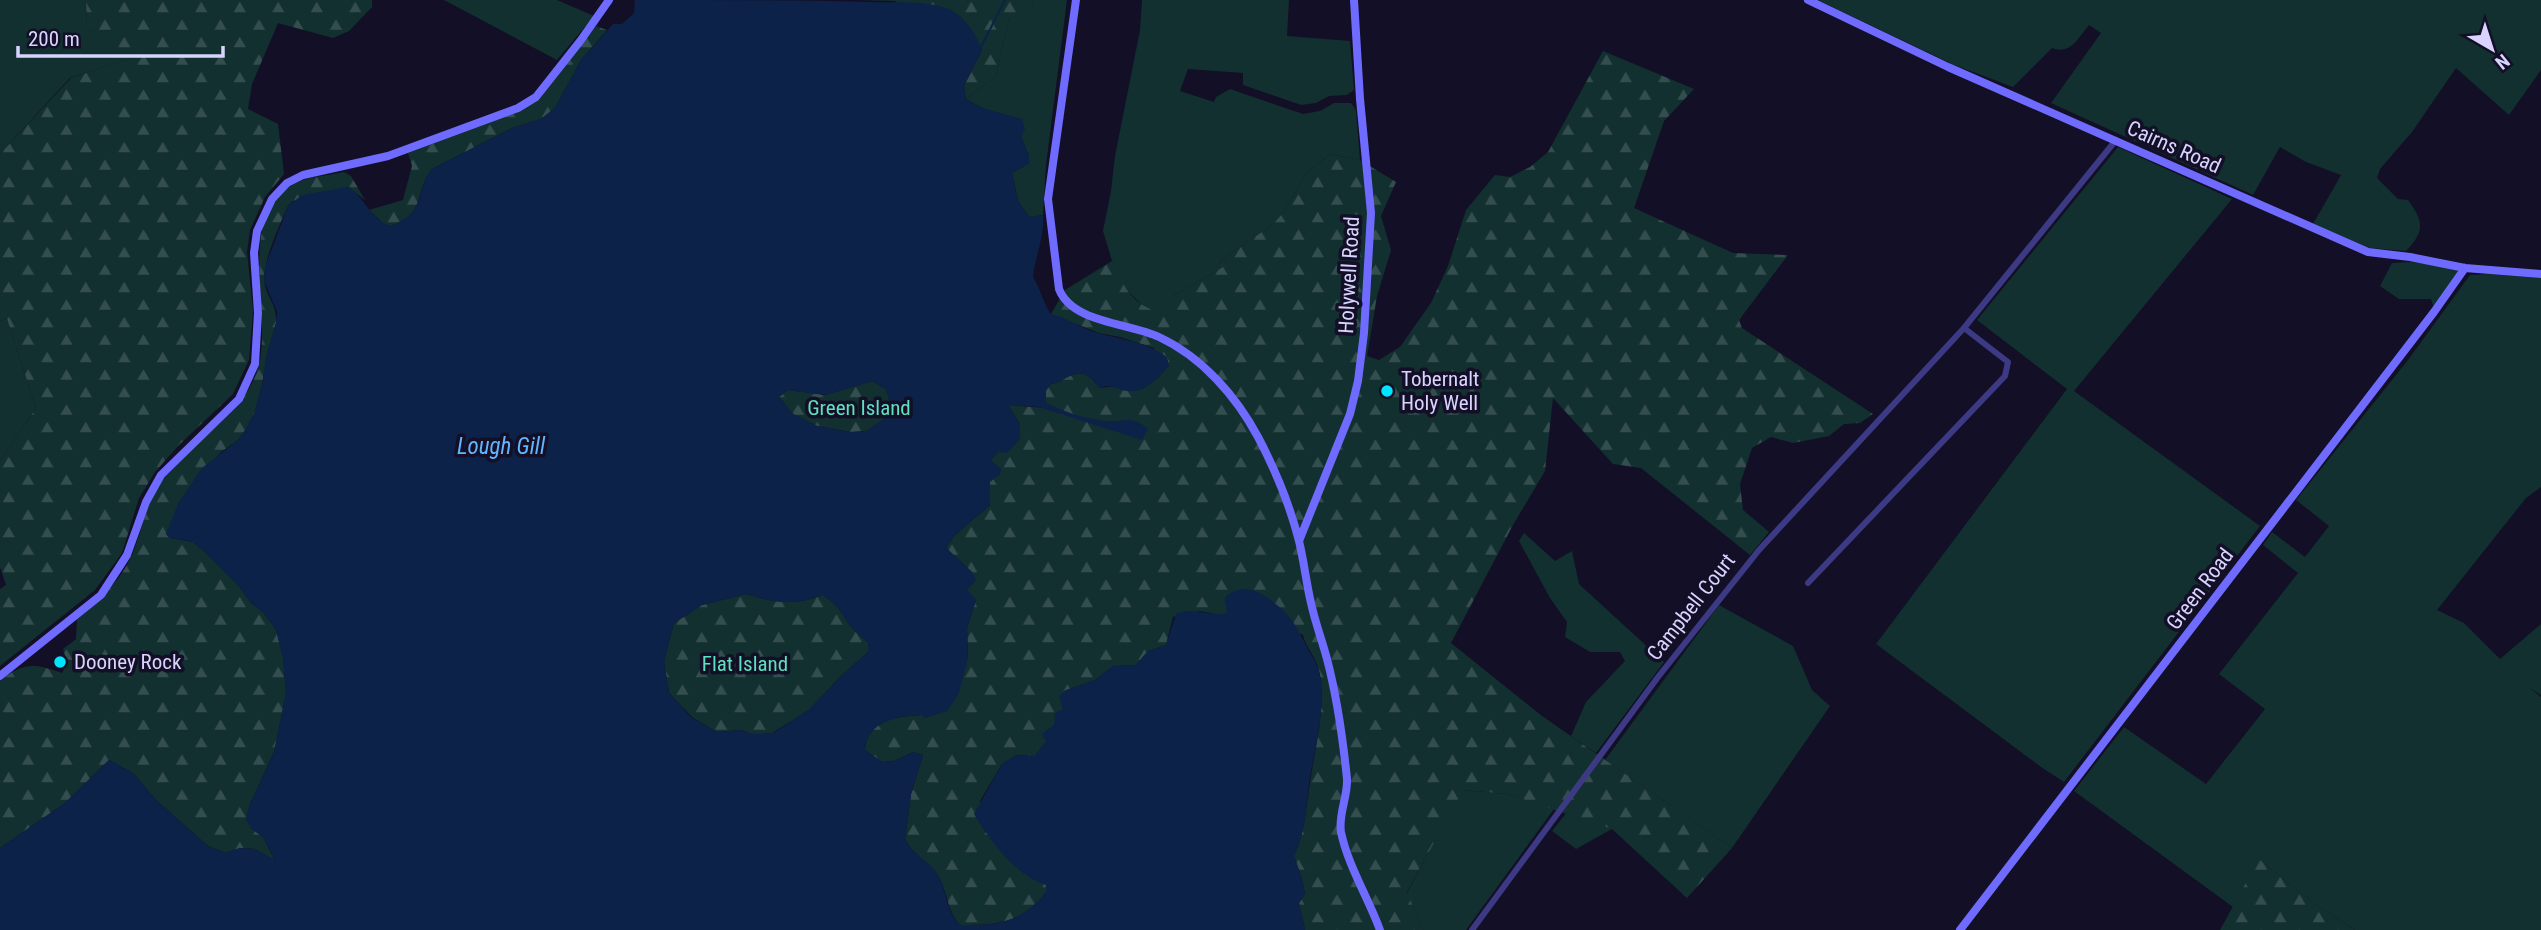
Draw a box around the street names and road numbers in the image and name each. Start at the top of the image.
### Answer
street label: Cairns Road [2123,116,2225,178]
street label: Holywell Road [1334,216,1364,334]
street label: Green Road [2162,544,2238,634]
street label: Campbell Court [1642,549,1740,665]

